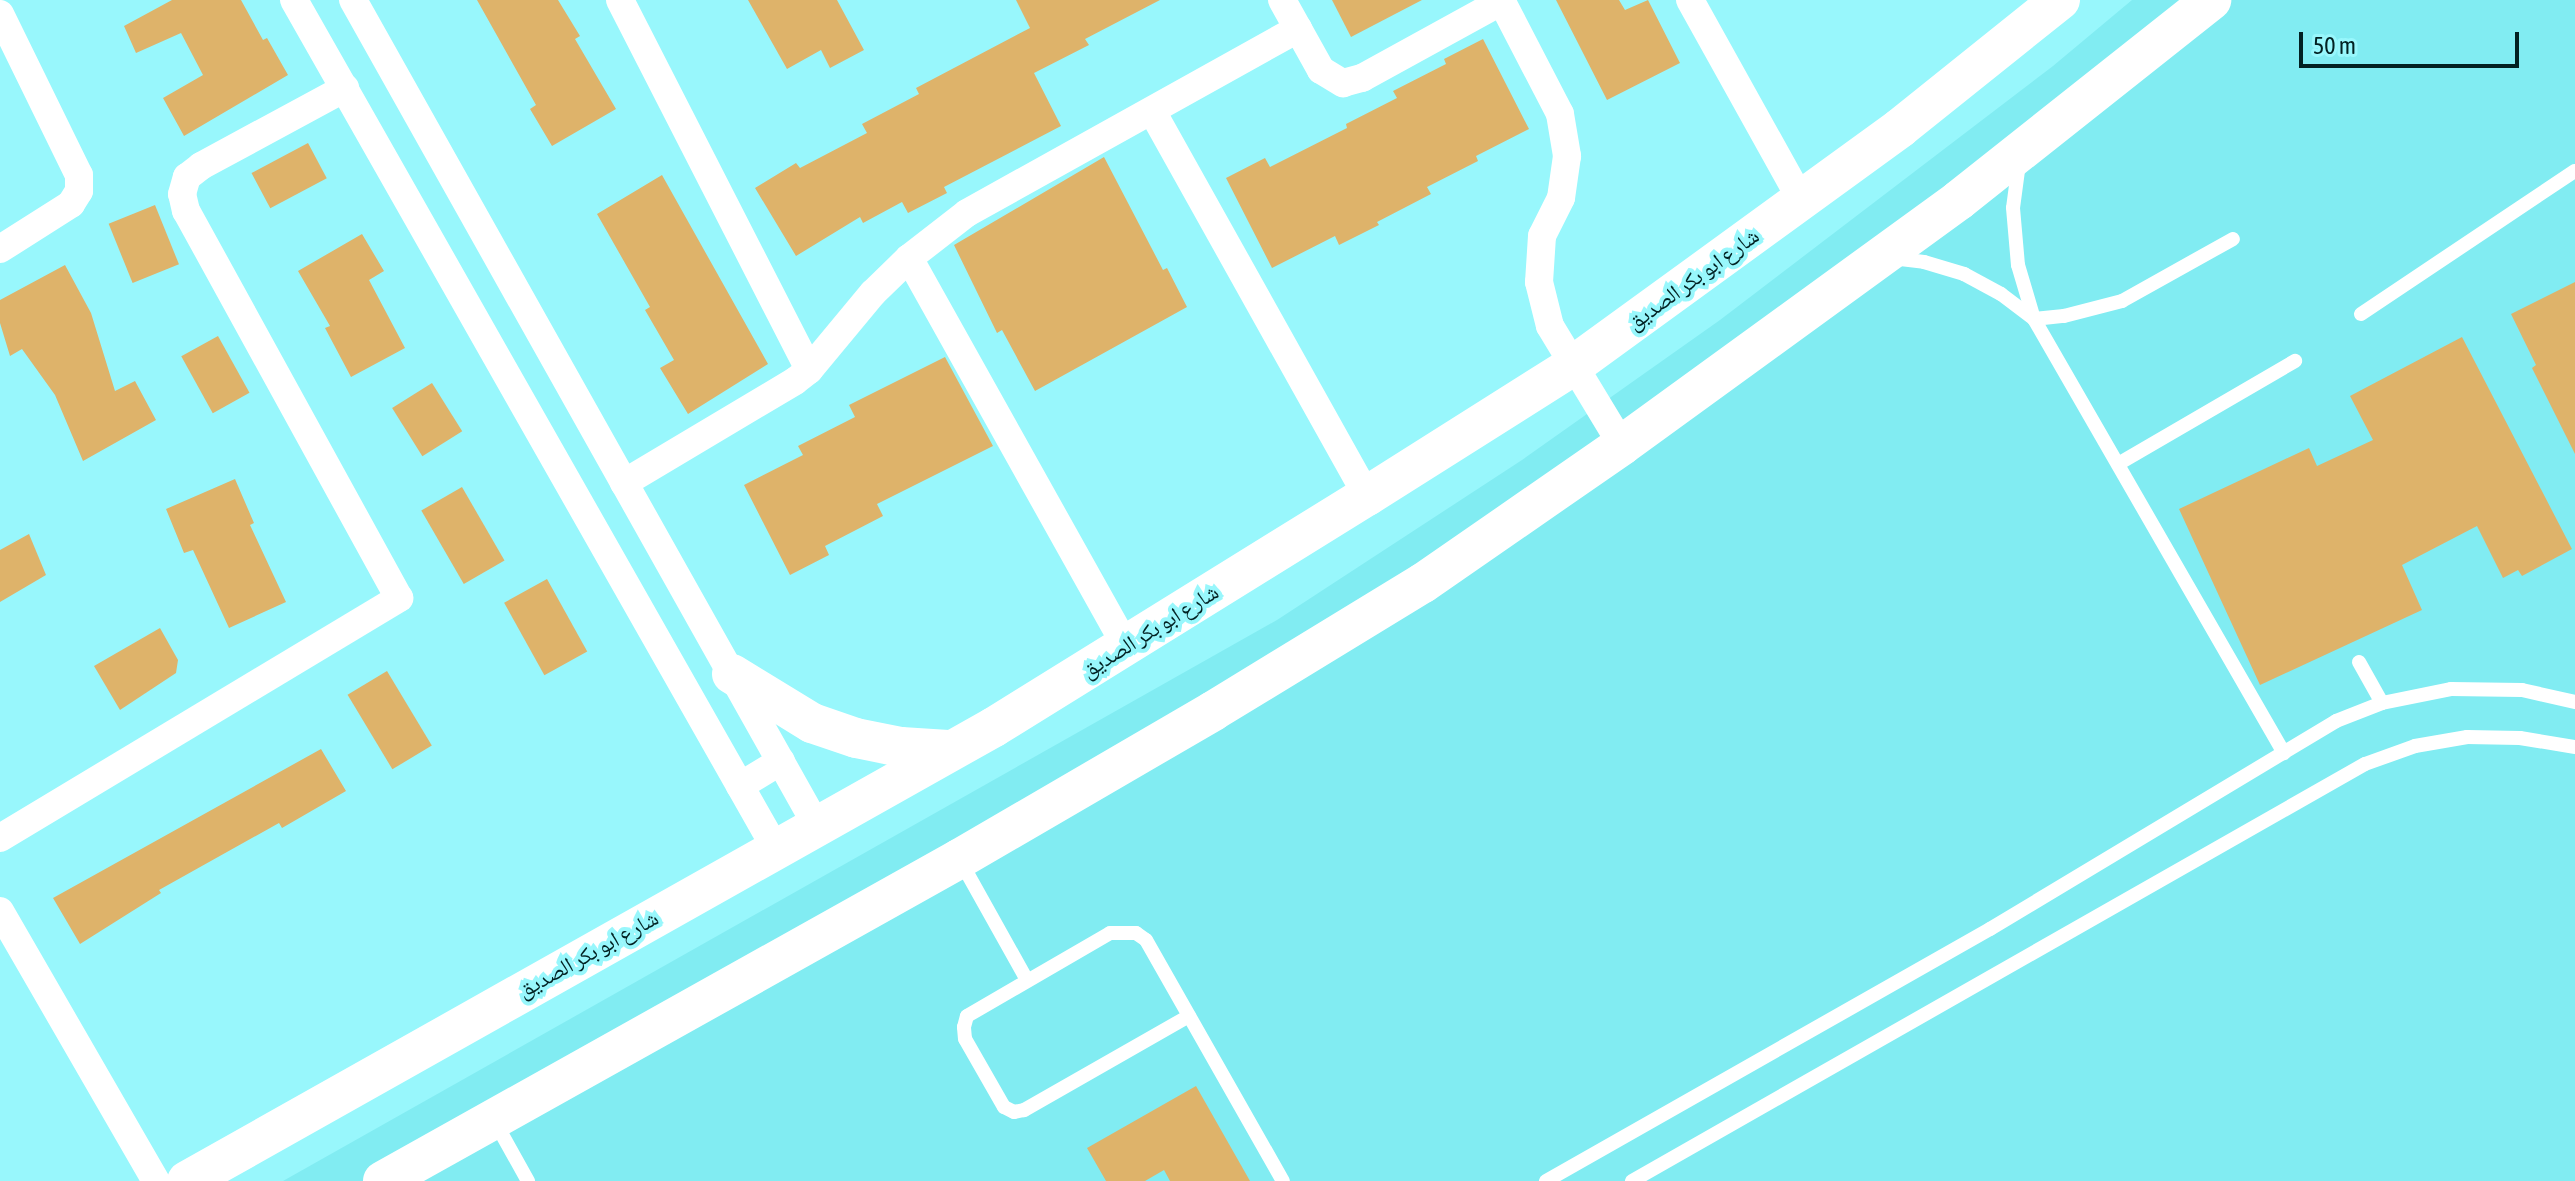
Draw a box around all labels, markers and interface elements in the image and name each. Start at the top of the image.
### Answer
scale bar [2303,16,2523,66]
text: 50 m [2313,32,2356,59]
street label: شارع ابو بكر الصديق [1622,222,1764,336]
street label: شارع ابو بكر الصديق [1077,578,1223,684]
street label: شارع ابو بكر الصديق [513,904,663,1004]

